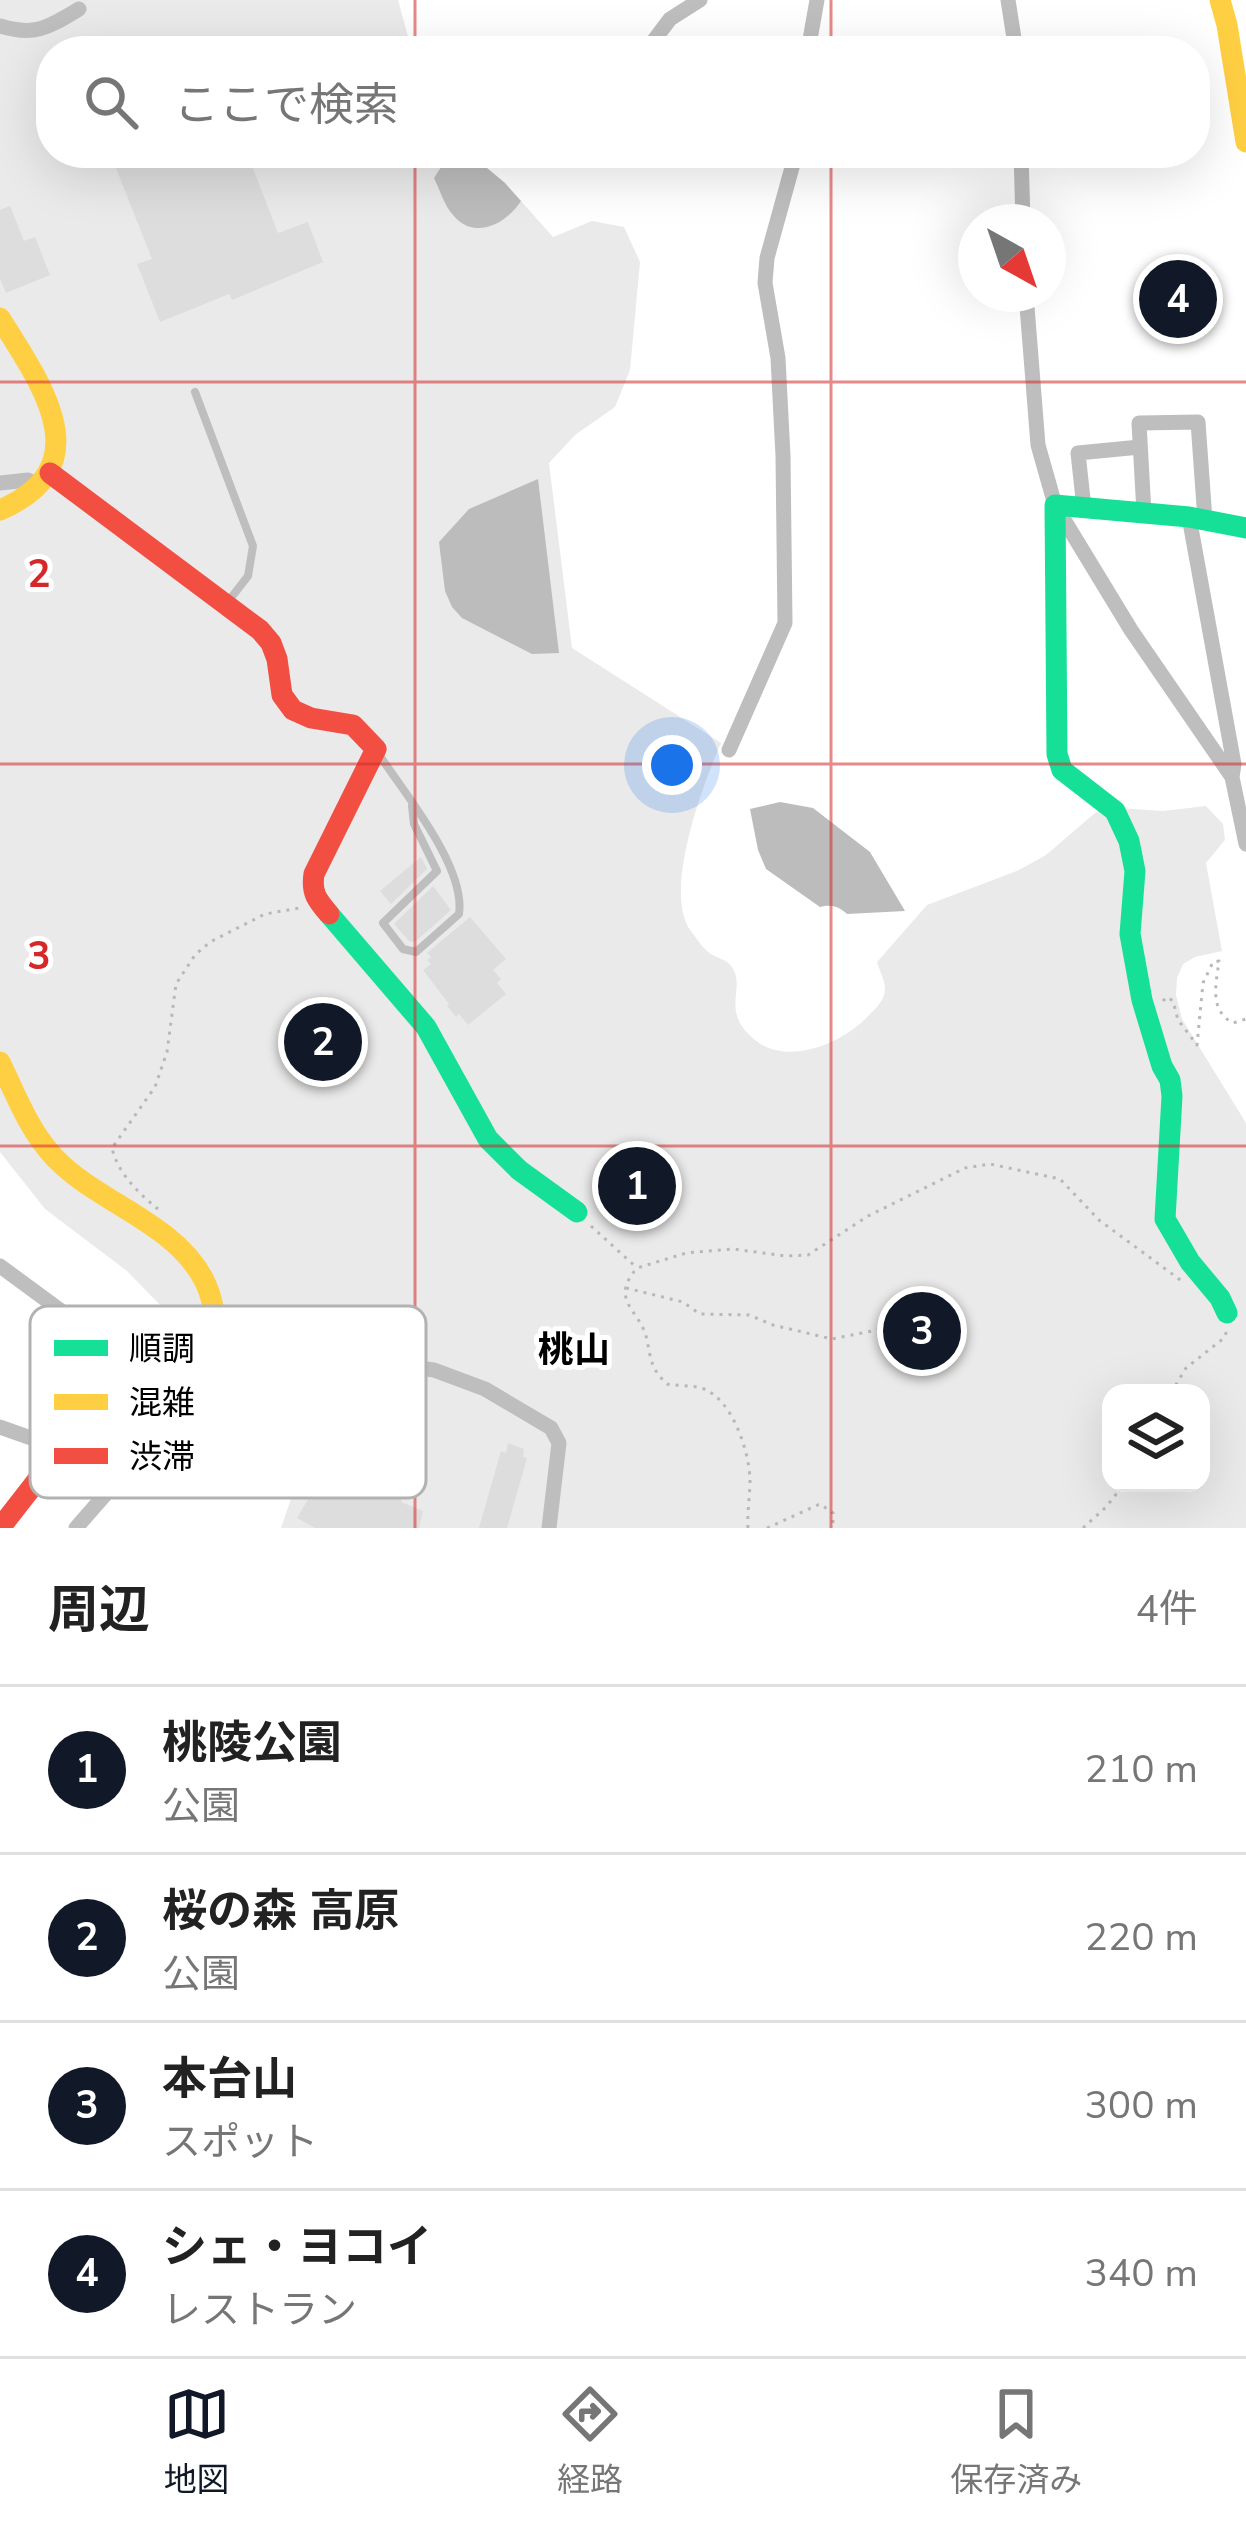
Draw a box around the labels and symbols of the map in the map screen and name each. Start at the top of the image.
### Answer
north arrow [958,204,1066,312]
pin: 4 [1139,254,1217,344]
text: 2 [27,548,51,601]
your location [642,735,702,795]
text: 3 [27,930,51,983]
pin: 2 [284,997,362,1087]
pin: 1 [598,1141,676,1231]
pin: 3 [883,1286,961,1376]
legend [30,1306,426,1498]
district label: 桃山 [538,1326,610,1375]
text: 順調 [129,1327,195,1372]
text: 混雑 [129,1381,195,1426]
text: 渋滞 [129,1435,195,1480]

